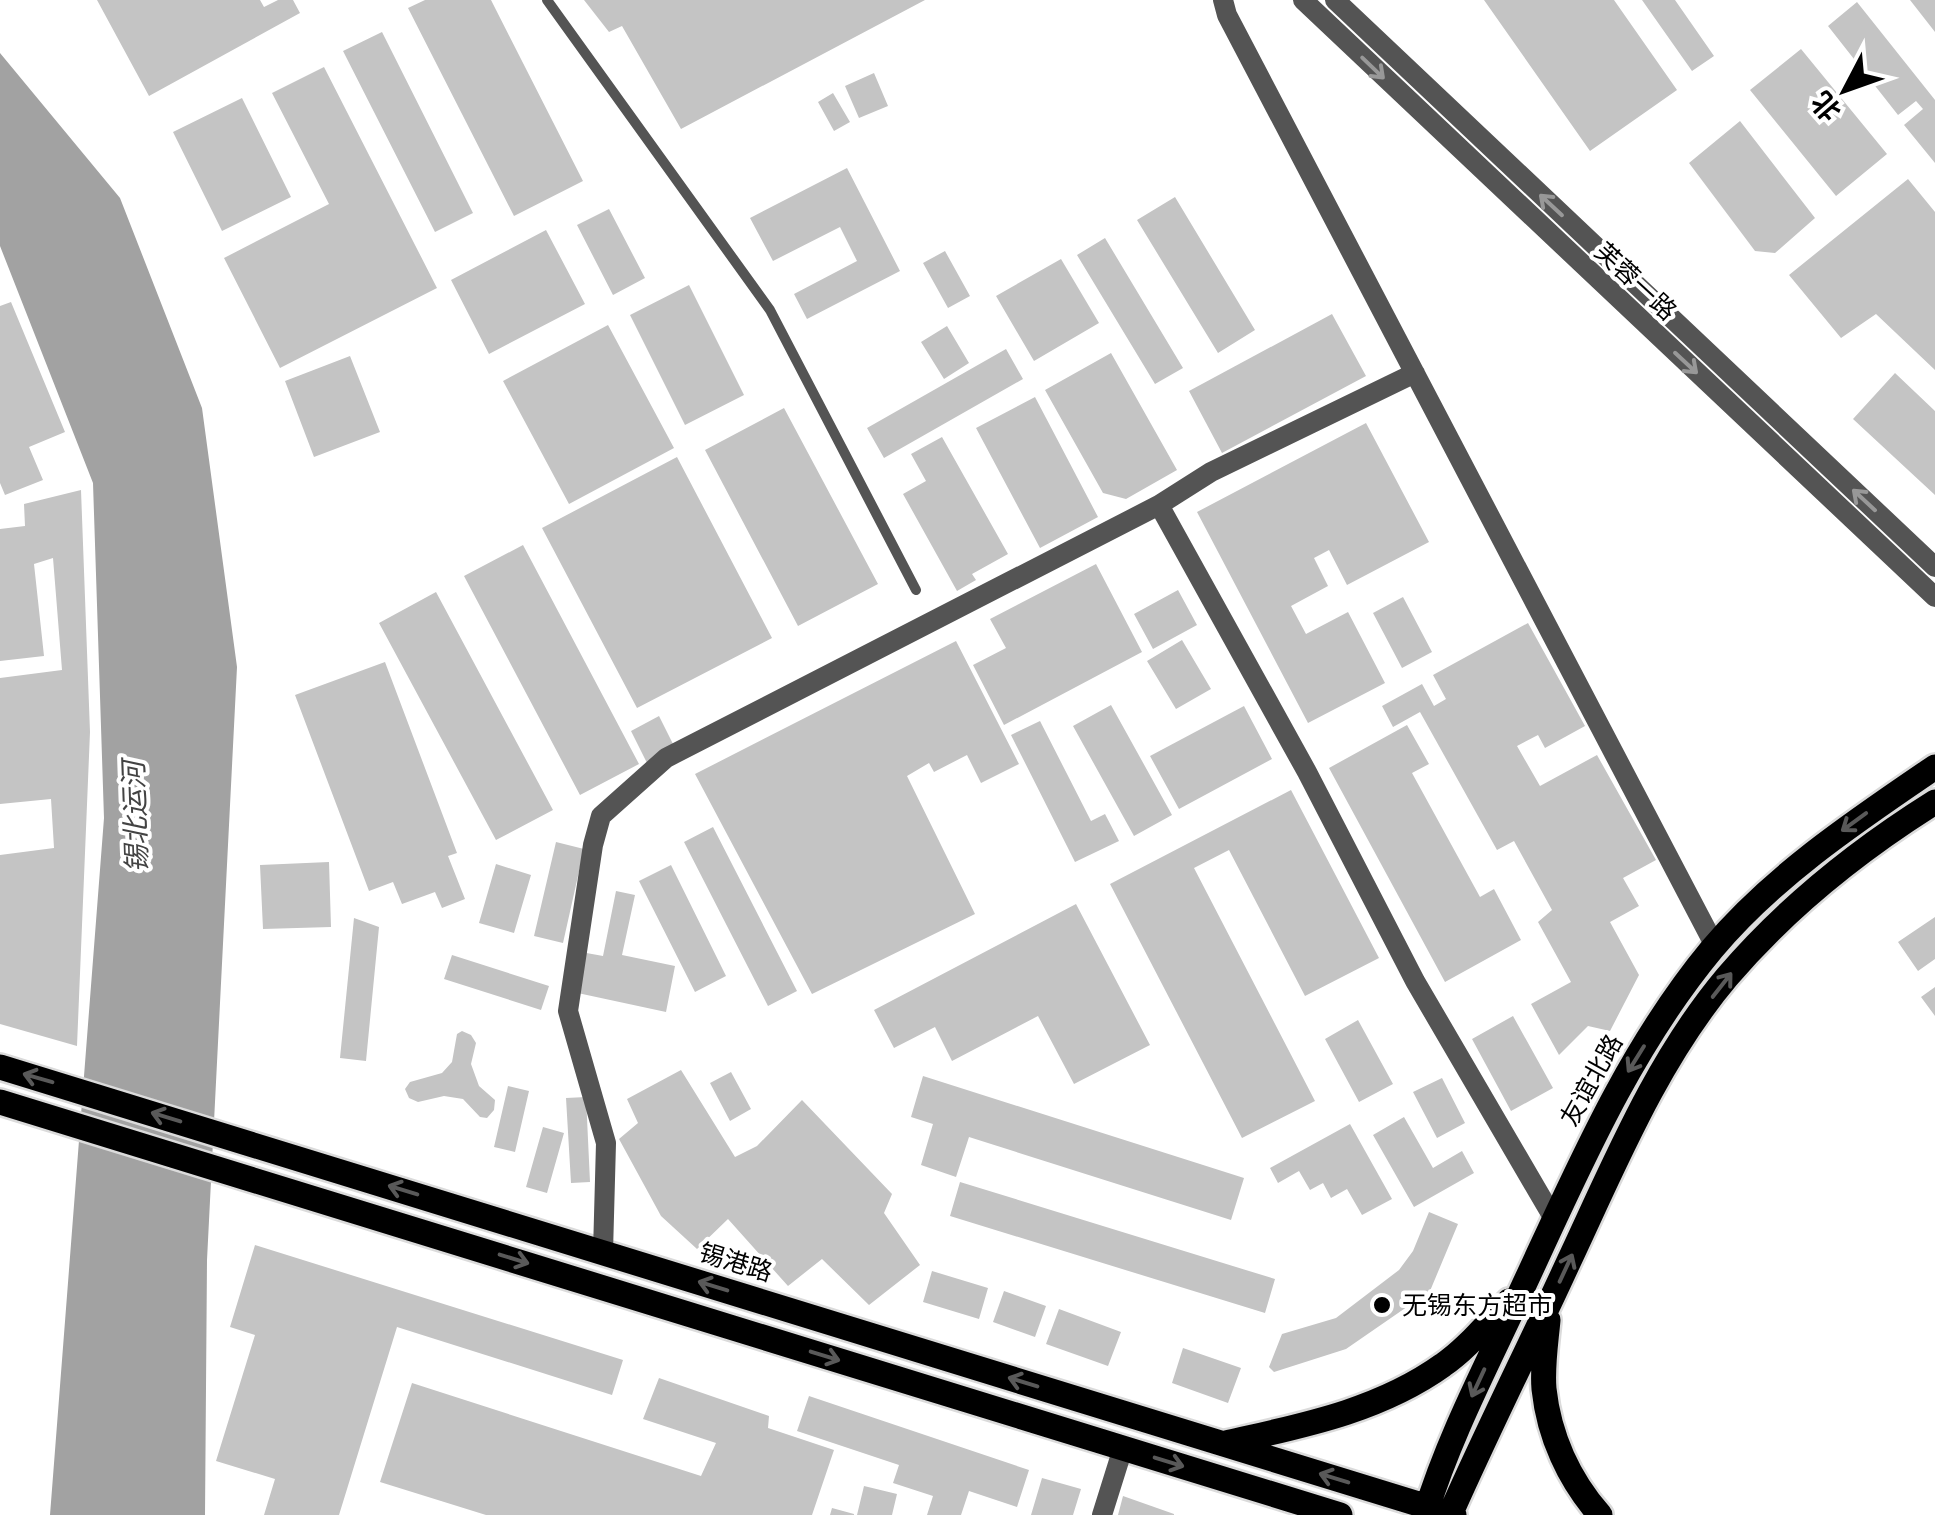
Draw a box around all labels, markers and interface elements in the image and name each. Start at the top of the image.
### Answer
north arrow [1795,40,1895,140]
one-way arrow [1360,56,1385,79]
text: 北 [1805,85,1848,127]
one-way arrow [1539,194,1564,217]
street label: 芙蓉一路 [1589,236,1683,326]
one-way arrow [1673,351,1698,374]
one-way arrow [1852,489,1877,512]
water label: 锡北运河 [117,755,154,874]
one-way arrow [1841,812,1869,833]
one-way arrow [1711,972,1733,998]
street label: 友谊北路 [1554,1029,1628,1131]
one-way arrow [1625,1044,1646,1073]
one-way arrow [22,1068,54,1086]
one-way arrow [150,1106,182,1124]
one-way arrow [387,1179,419,1197]
street label: 锡港路 [696,1237,776,1287]
one-way arrow [498,1252,530,1270]
one-way arrow [1557,1254,1576,1284]
one-way arrow [698,1276,729,1294]
place label: 无锡东方超市 [1402,1290,1552,1320]
marker: 无锡东方超市 [1371,1294,1393,1316]
one-way arrow [809,1348,840,1366]
one-way arrow [1468,1367,1487,1397]
one-way arrow [1008,1372,1040,1390]
one-way arrow [1153,1454,1184,1472]
one-way arrow [1319,1468,1350,1486]

